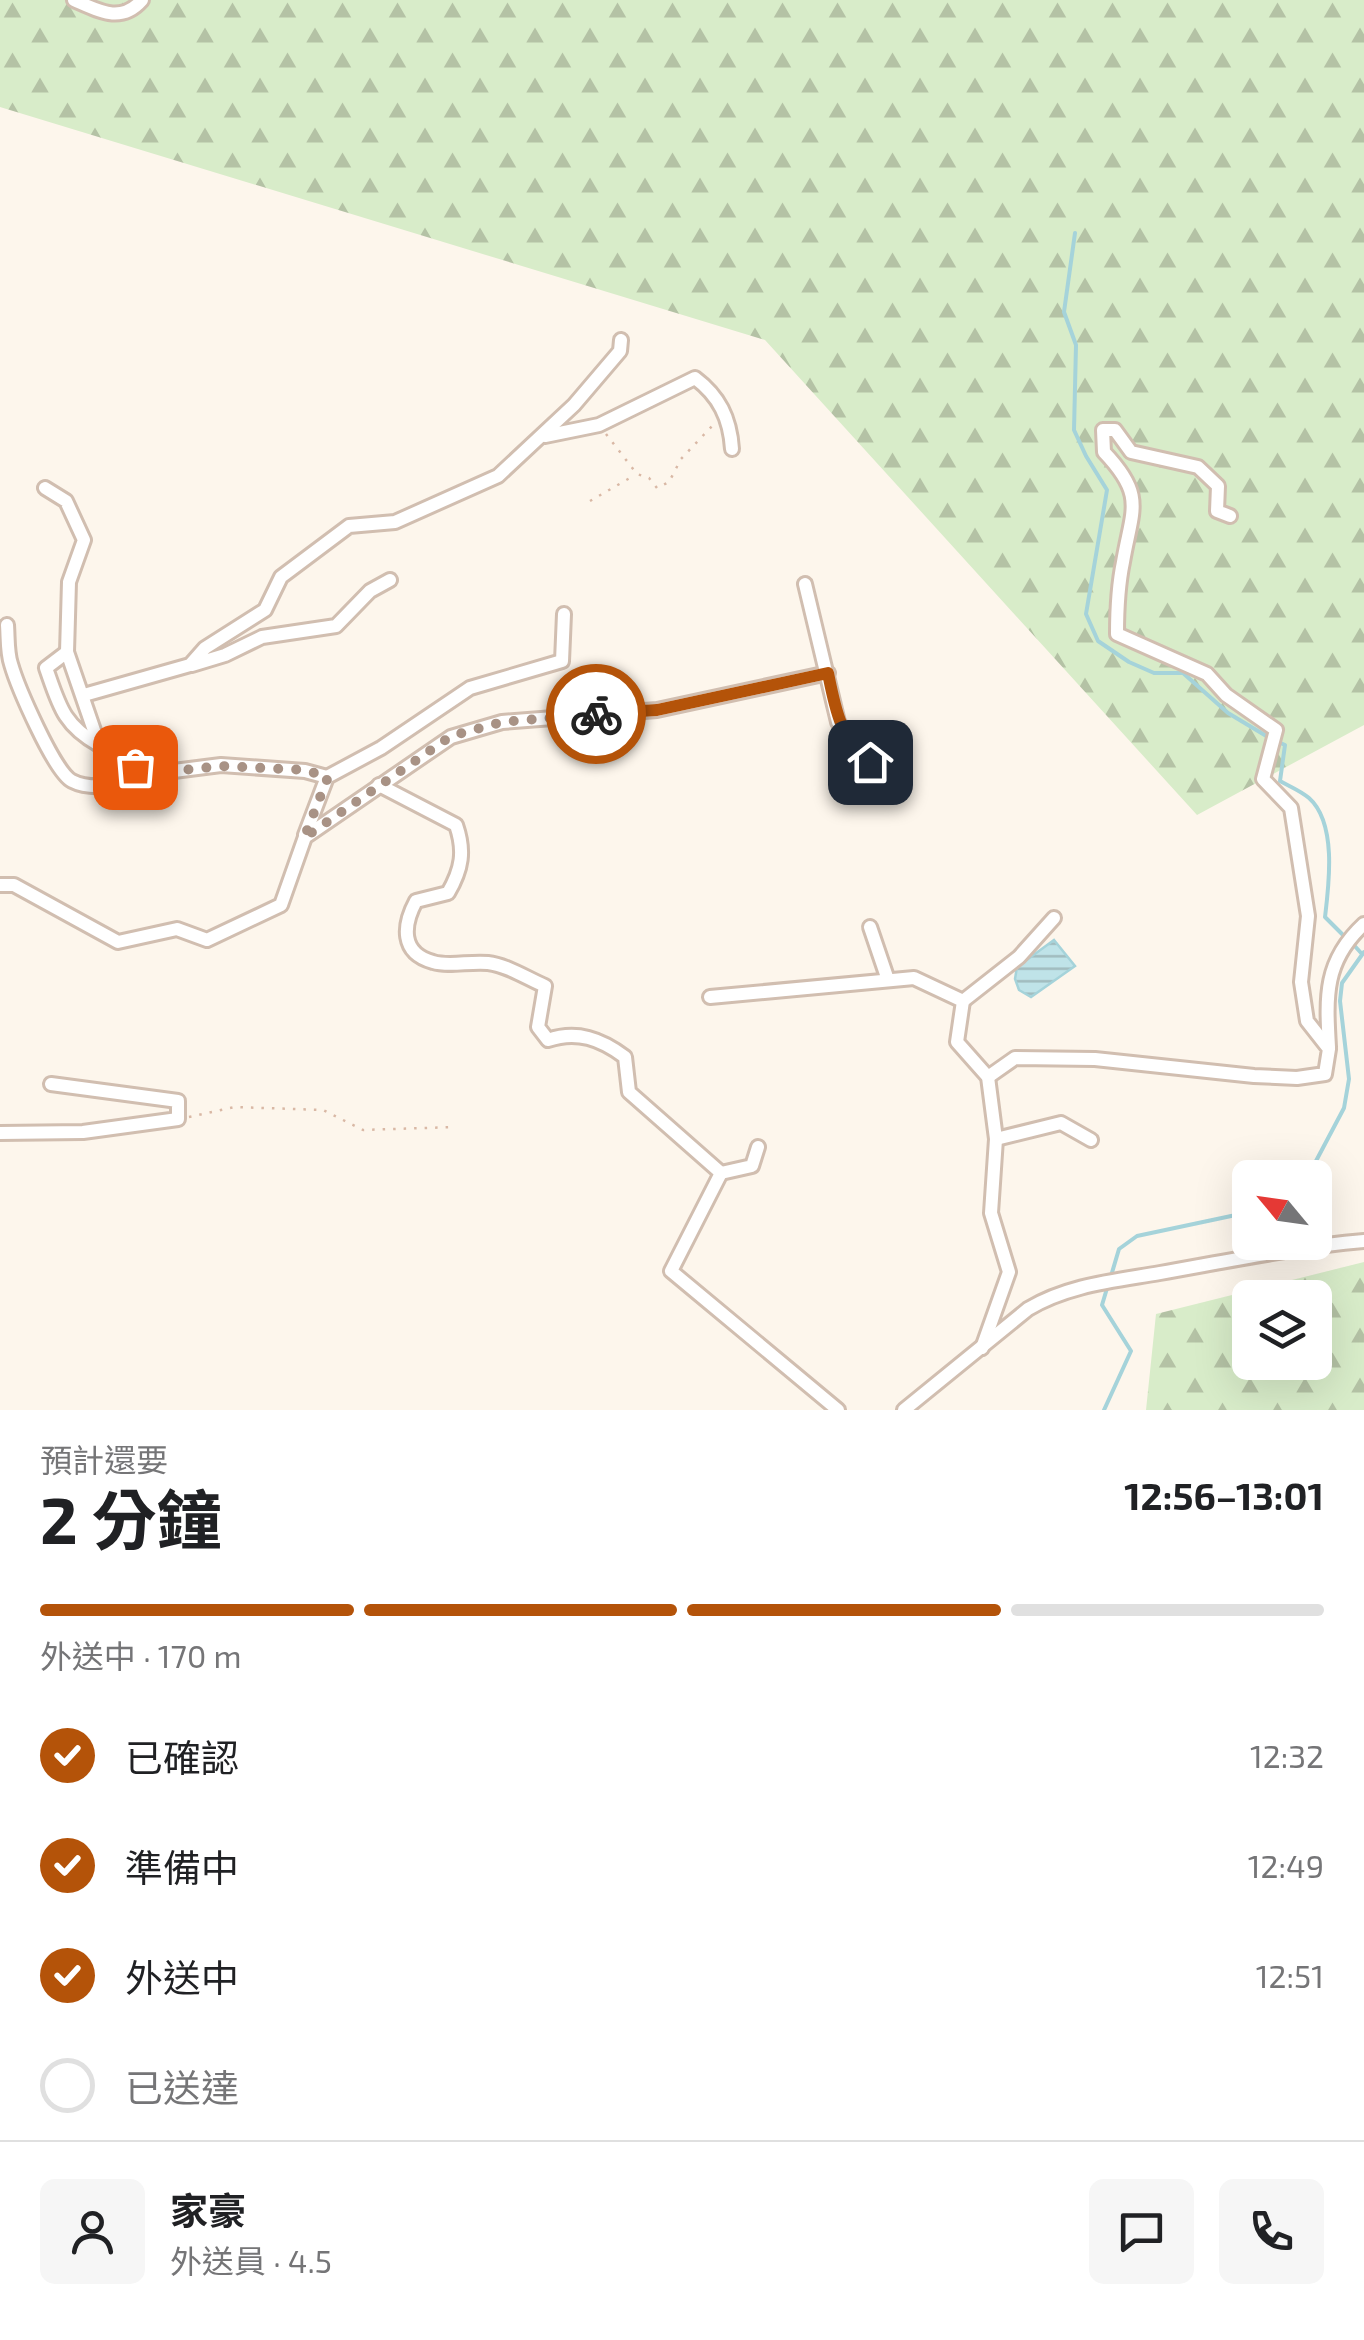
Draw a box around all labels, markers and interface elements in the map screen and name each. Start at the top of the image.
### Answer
courier [546,664,646,764]
icon: bike [569,687,624,742]
pin [828,720,913,805]
pin [93,725,178,810]
icon: home [843,735,898,790]
icon: bag [108,740,163,795]
north arrow [1232,1160,1332,1260]
map controls [1232,1160,1332,1380]
button: layers [1232,1280,1332,1380]
text: 預計還要 [40,1440,168,1478]
text: 12:56–13:01 [1124,1472,1324,1518]
text: 2 分鐘 [40,1479,222,1557]
text: 外送中 · 170 m [40,1636,241,1674]
icon: check [40,1728,95,1783]
text: 已確認 [125,1734,239,1780]
text: 12:32 [1250,1736,1324,1774]
icon: check [40,1838,95,1893]
text: 準備中 [125,1844,239,1890]
text: 12:49 [1248,1846,1324,1884]
icon: check [40,1948,95,2003]
text: 外送中 [125,1954,239,2000]
text: 12:51 [1256,1956,1324,1994]
text: 已送達 [125,2064,239,2110]
button: person [40,2179,145,2284]
button: chat [1089,2179,1194,2284]
button: phone [1219,2179,1324,2284]
text: 家豪 [170,2187,246,2233]
text: 外送員 · 4.5 [170,2241,332,2279]

